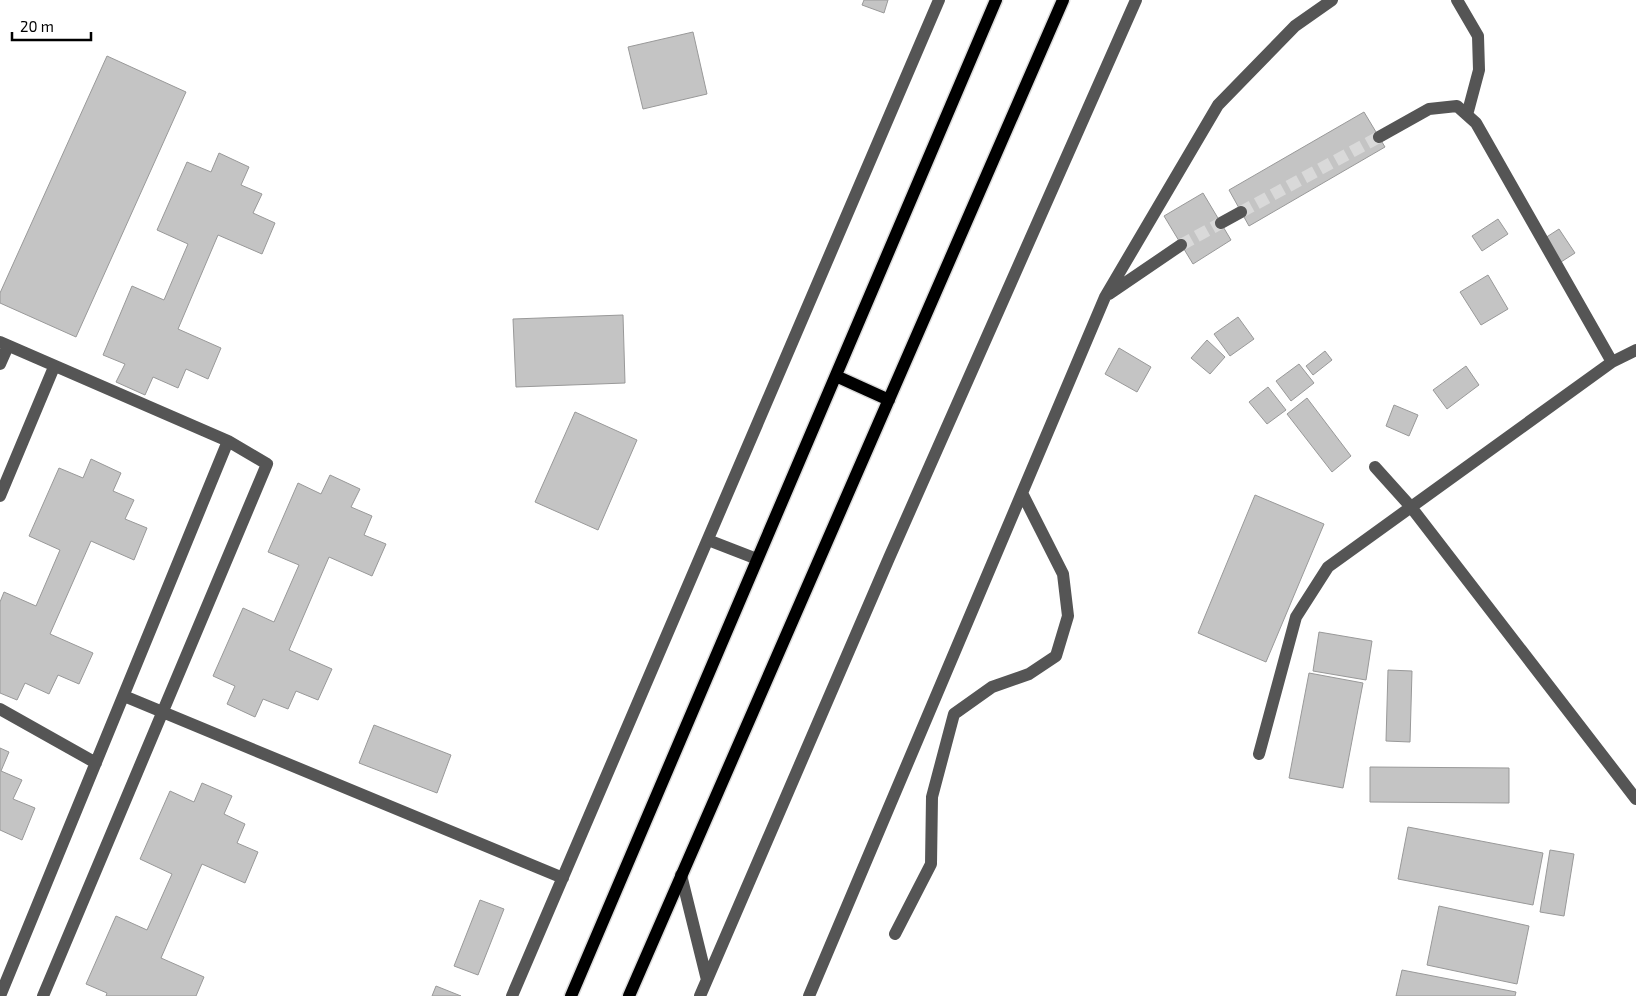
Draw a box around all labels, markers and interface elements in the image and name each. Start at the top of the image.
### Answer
scale bar [12,10,91,42]
text: 20 m [20,17,54,35]

